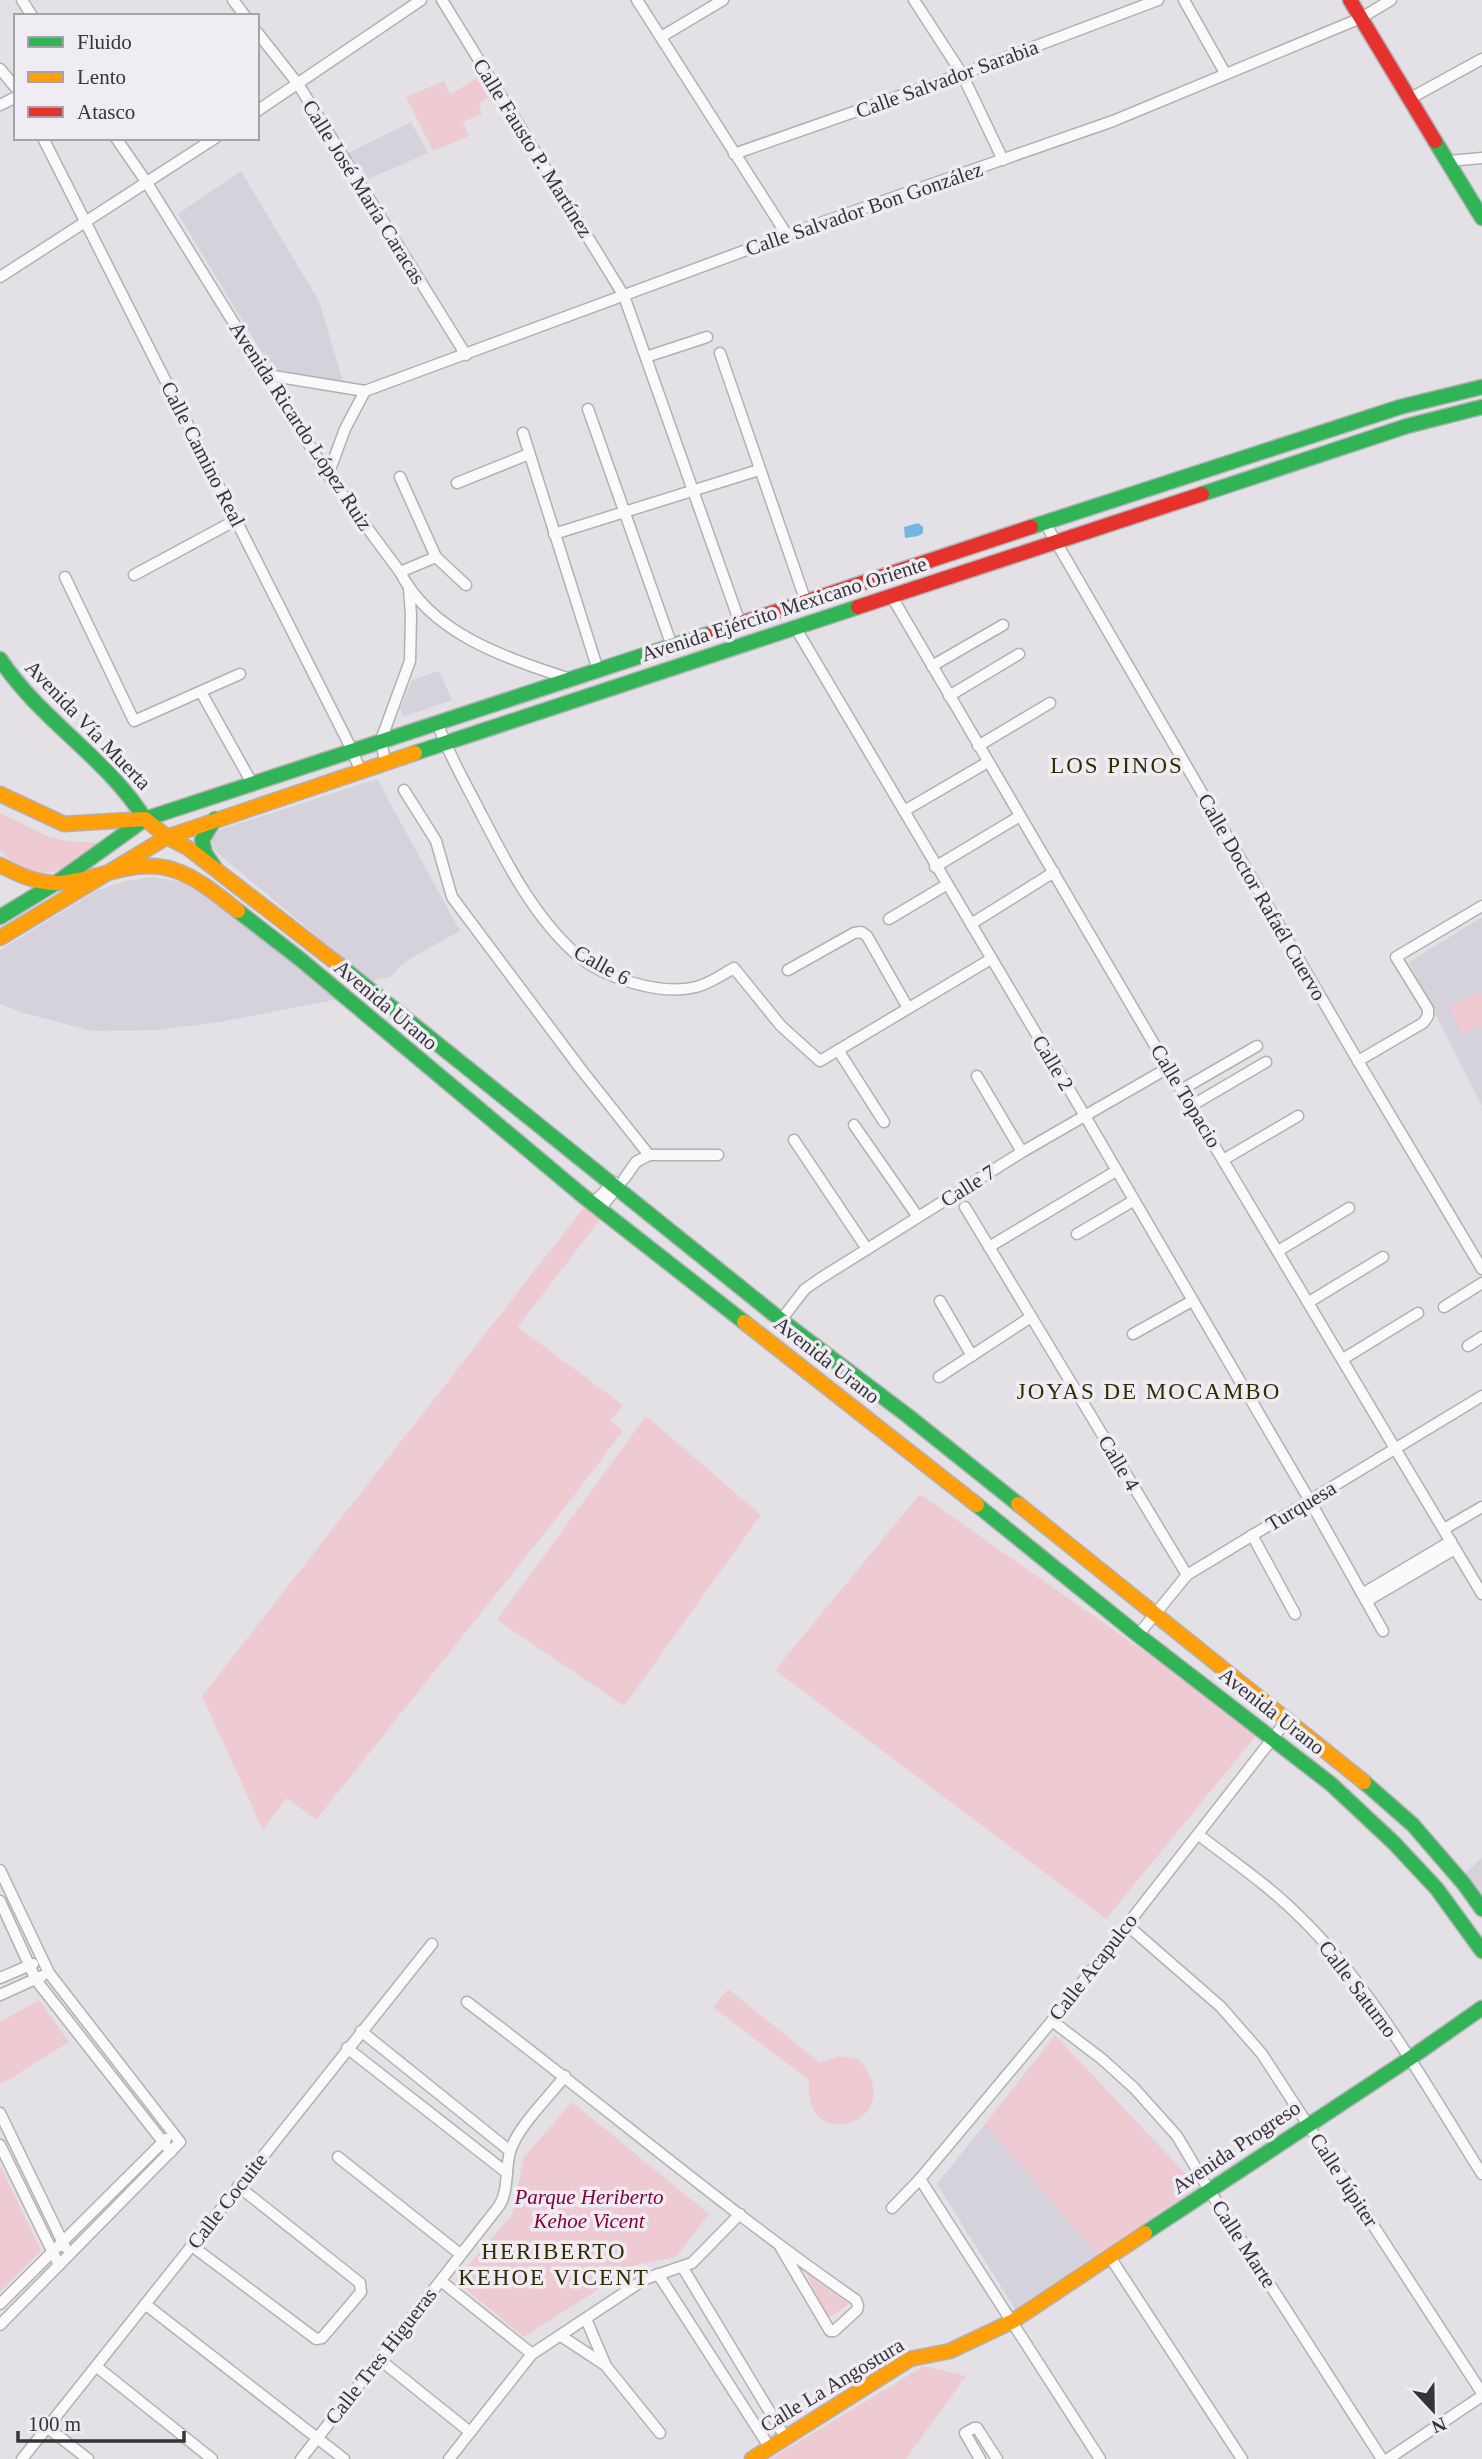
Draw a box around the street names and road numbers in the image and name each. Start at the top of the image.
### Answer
street label: Calle Salvador Sarabia [852,35,1042,123]
street label: Calle Fausto P. Martínez [468,54,598,242]
street label: Calle José María Caracas [297,95,431,289]
street label: Calle Salvador Bon González [742,157,986,261]
street label: Avenida Ricardo López Ruiz [225,317,377,535]
street label: Calle Camino Real [156,377,250,531]
street label: Avenida Ejército Mexicano Oriente [638,551,930,667]
street label: Avenida Vía Muerta [20,655,156,795]
street label: Calle Doctor Rafaél Cuervo [1193,789,1331,1005]
street label: Calle 6 [570,940,634,990]
street label: Avenida Urano [330,955,442,1055]
street label: Calle 2 [1027,1031,1079,1095]
street label: Calle Topacio [1146,1040,1226,1152]
street label: Calle 7 [936,1160,1000,1212]
street label: Avenida Urano [769,1311,885,1409]
street label: Calle 4 [1093,1431,1145,1495]
street label: Turquesa [1262,1475,1341,1536]
street label: Avenida Urano [1214,1662,1330,1760]
street label: Calle Acapulco [1044,1909,1142,2025]
street label: Calle Saturno [1314,1936,1402,2042]
street label: Avenida Progreso [1167,2095,1305,2199]
street label: Calle Júpiter [1305,2129,1383,2231]
street label: Calle Cocuite [182,2148,272,2254]
street label: Calle Marte [1207,2196,1281,2292]
street label: Calle Tres Higueras [320,2283,442,2429]
street label: Calle La Angostura [756,2332,909,2437]

